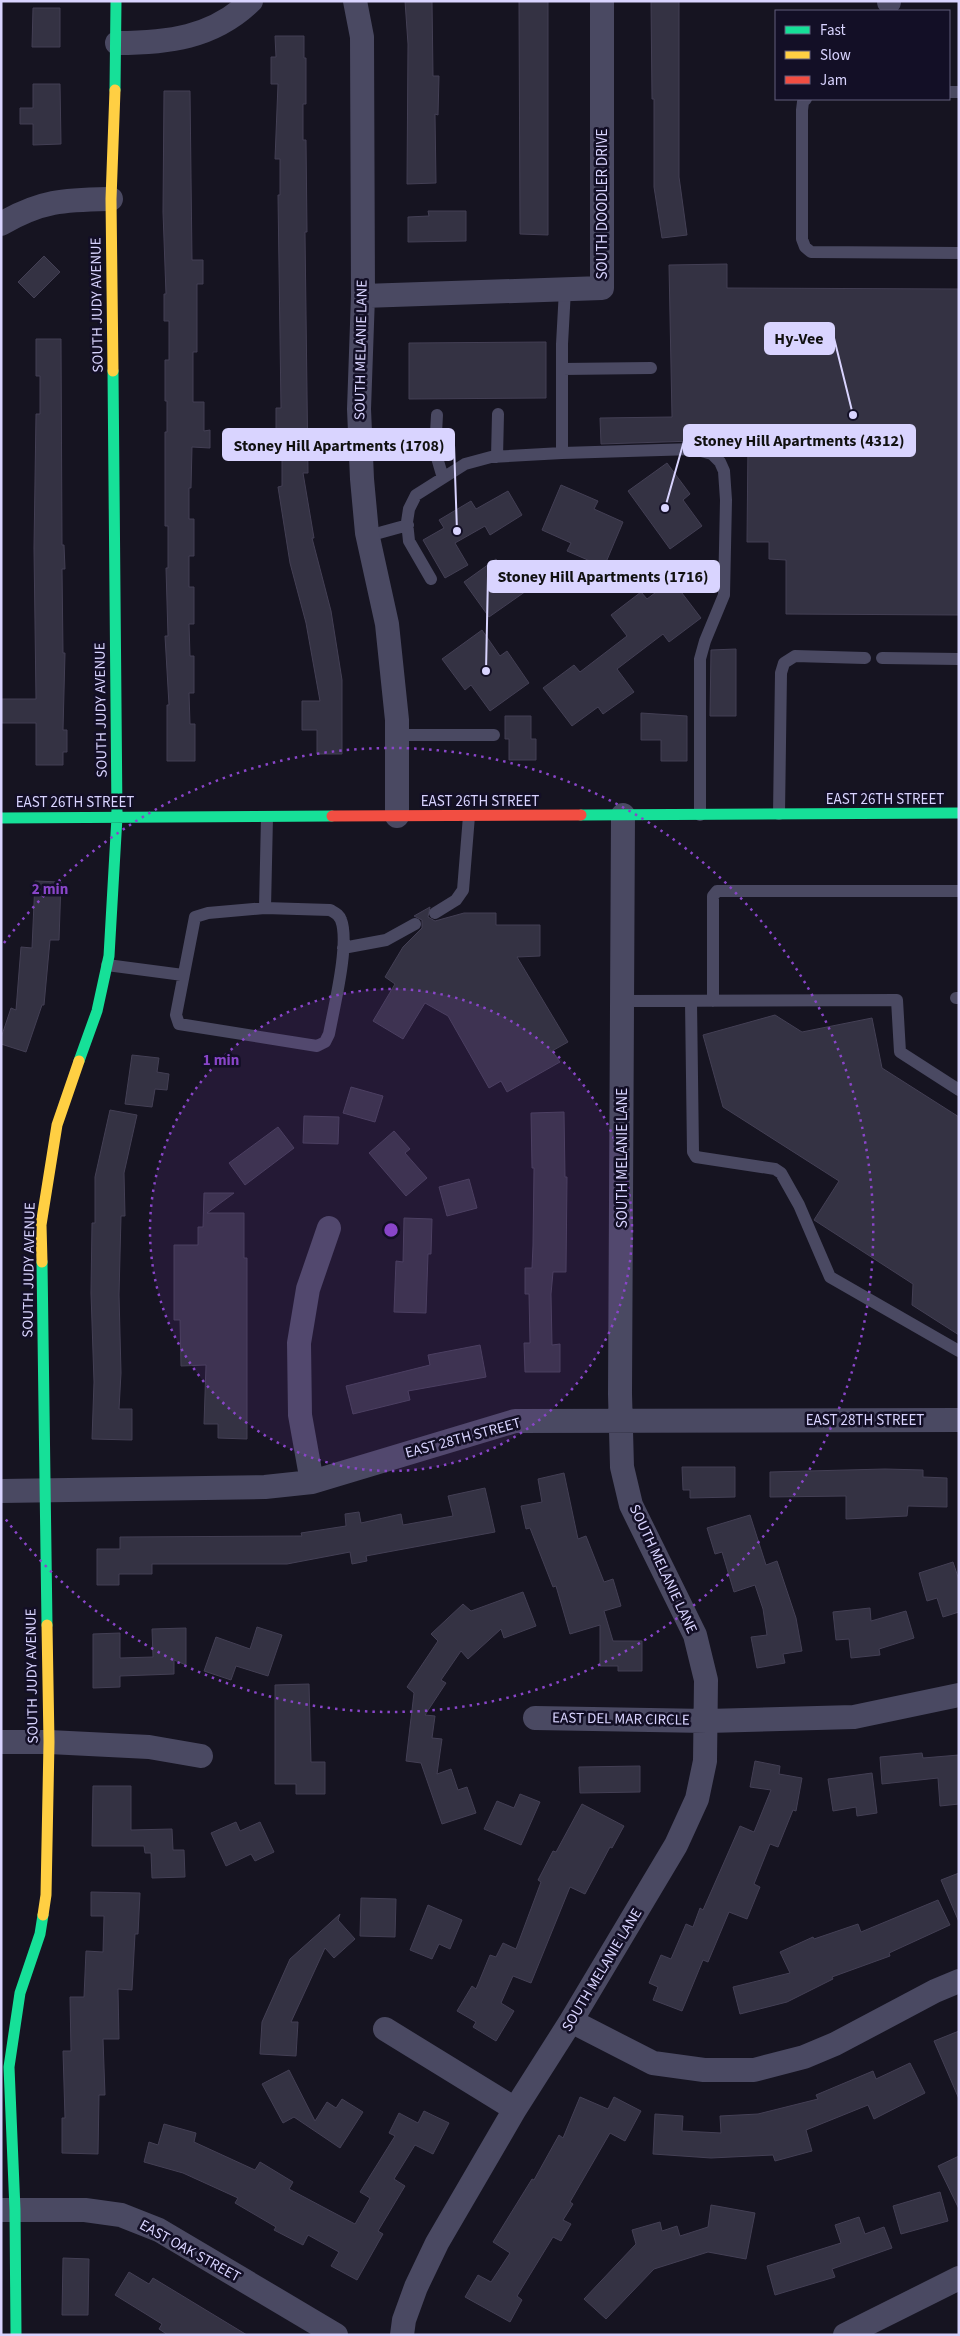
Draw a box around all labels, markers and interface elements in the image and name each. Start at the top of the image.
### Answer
legend [775,10,950,100]
text: Fast [820,20,846,41]
text: Slow [820,45,851,66]
text: Jam [820,70,847,91]
street label: SOUTH DOODLER DRIVE [592,128,613,279]
street label: SOUTH JUDY AVENUE [85,237,109,373]
street label: SOUTH MELANIE LANE [349,280,373,420]
callout: Hy-Vee [765,323,834,354]
text: Hy-Vee [774,328,824,350]
callout: Stoney Hill Apartments (4312) [684,425,915,456]
callout: Stoney Hill Apartments (1708) [223,429,454,460]
text: Stoney Hill Apartments (4312) [694,430,904,452]
text: Stoney Hill Apartments (1708) [234,435,444,457]
callout: Stoney Hill Apartments (1716) [488,561,719,592]
text: Stoney Hill Apartments (1716) [498,566,708,588]
street label: SOUTH JUDY AVENUE [89,642,113,778]
street label: EAST 26TH STREET [826,789,944,810]
street label: EAST 26TH STREET [421,791,539,812]
street label: EAST 26TH STREET [16,792,134,813]
text: 2 min [32,879,68,900]
text: 1 min [203,1050,239,1071]
street label: SOUTH MELANIE LANE [612,1088,633,1228]
street label: SOUTH JUDY AVENUE [17,1202,41,1338]
centre of rings [382,1221,400,1239]
street label: EAST 28TH STREET [806,1410,924,1431]
street label: EAST 28TH STREET [403,1413,523,1463]
street label: SOUTH MELANIE LANE [624,1501,702,1637]
street label: SOUTH JUDY AVENUE [20,1608,44,1744]
street label: EAST DEL MAR CIRCLE [552,1707,690,1731]
street label: SOUTH MELANIE LANE [557,1904,647,2036]
street label: EAST OAK STREET [136,2215,244,2287]

